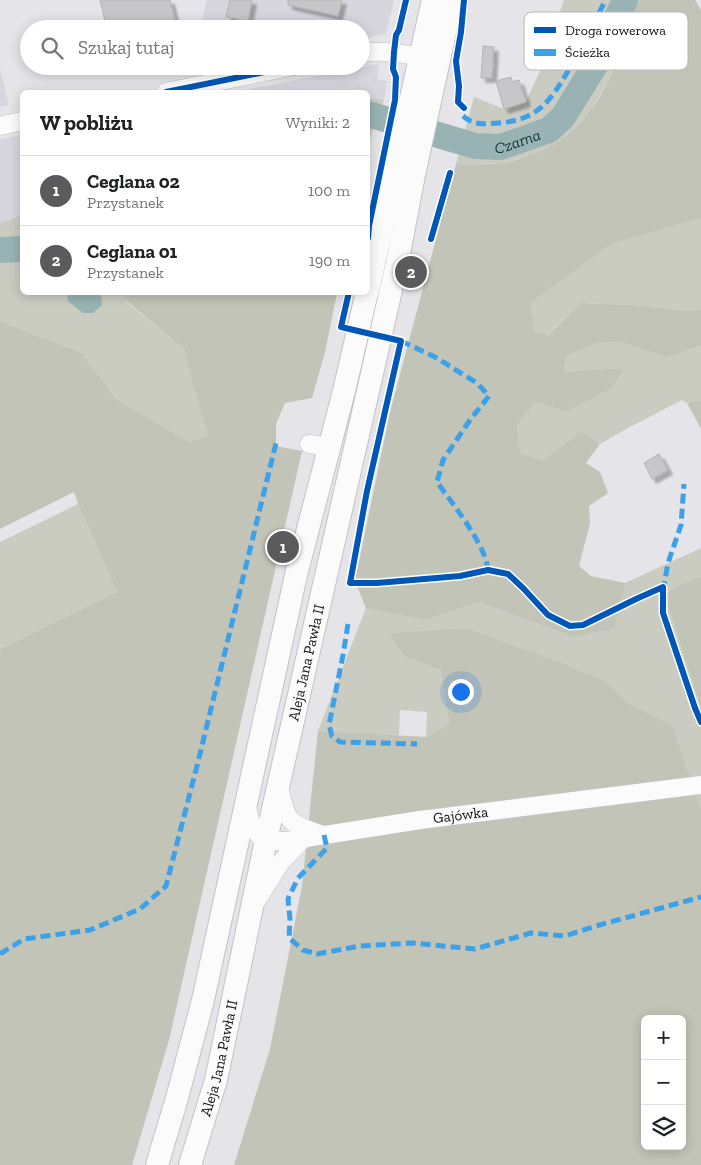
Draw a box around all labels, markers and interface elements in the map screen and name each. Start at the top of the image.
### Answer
legend [524,12,688,70]
search box [20,20,370,75]
text: Droga rowerowa [565,22,666,39]
icon: search [38,34,66,62]
text: Szukaj tutaj [78,36,174,59]
text: Ścieżka [565,44,610,61]
text: W pobliżu [40,110,133,135]
text: Wyniki: 2 [286,113,350,132]
water label: Czarna [494,125,543,157]
text: Ceglana 02 [87,170,180,193]
text: 1 [53,181,59,200]
text: 100 m [308,181,350,200]
text: Przystanek [87,193,164,212]
text: Ceglana 01 [87,240,177,263]
text: 2 [52,251,60,270]
text: 190 m [309,251,350,270]
pin: 2 [395,253,427,291]
text: Przystanek [87,263,164,282]
pin: 1 [267,528,299,566]
street label: Aleja Jana Pawła II [284,602,328,723]
your location [448,679,474,705]
street label: Gajówka [432,803,489,827]
street label: Aleja Jana Pawła II [196,998,242,1118]
map controls [641,1015,686,1150]
button: + [641,1015,686,1060]
button: − [641,1060,686,1105]
button: layers [641,1105,686,1150]

